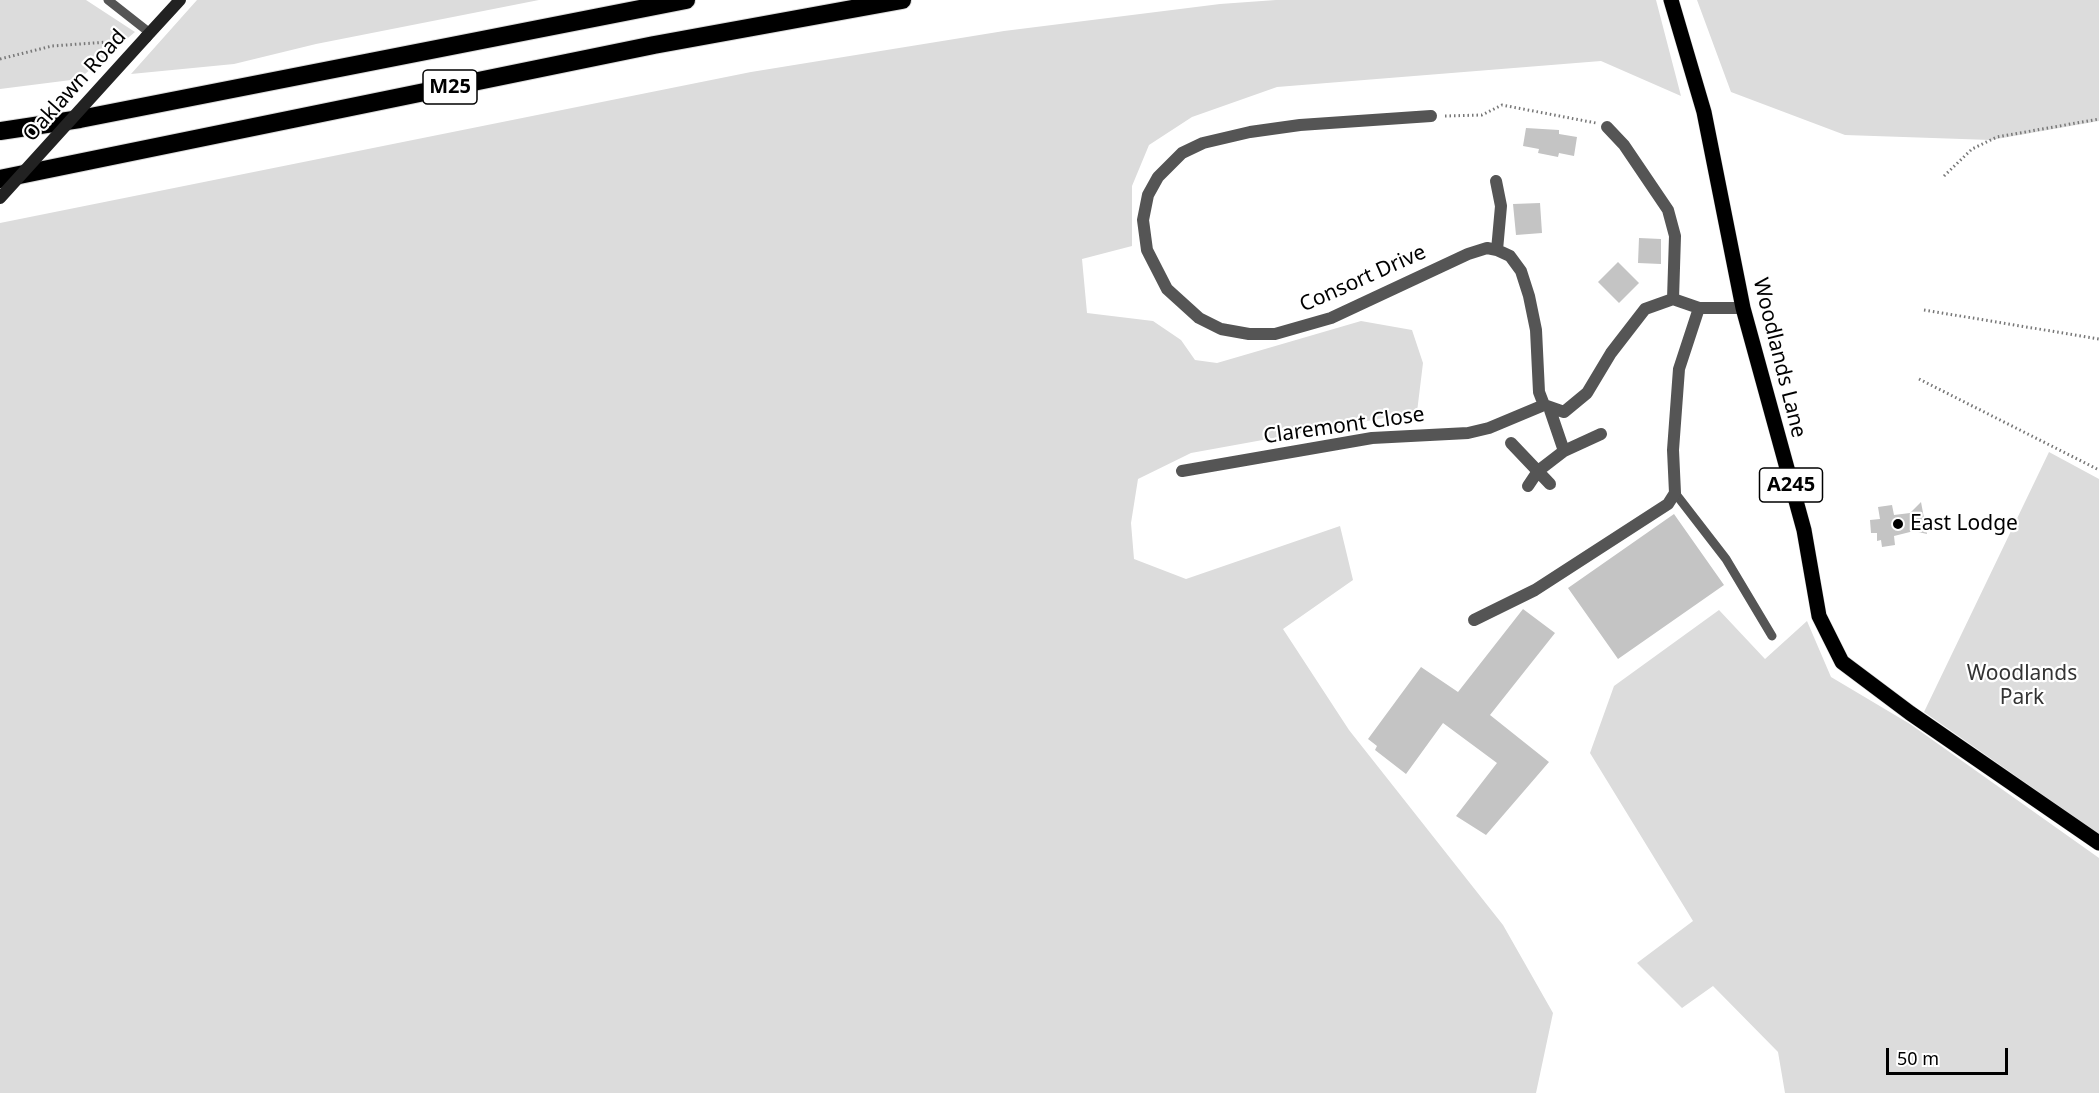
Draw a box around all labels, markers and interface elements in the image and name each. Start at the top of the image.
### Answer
street label: Oaklawn Road [18,25,132,147]
road number: M25 [423,70,477,104]
street label: Consort Drive [1296,240,1430,318]
street label: Woodlands Lane [1747,276,1811,440]
street label: Claremont Close [1262,402,1426,450]
road number: A245 [1760,468,1822,502]
place label: East Lodge [1910,511,2018,537]
marker: East Lodge [1891,517,1905,531]
park label: Woodlands Park [1967,661,2077,711]
scale bar [1889,1036,2010,1074]
text: 50 m [1897,1046,1939,1070]

